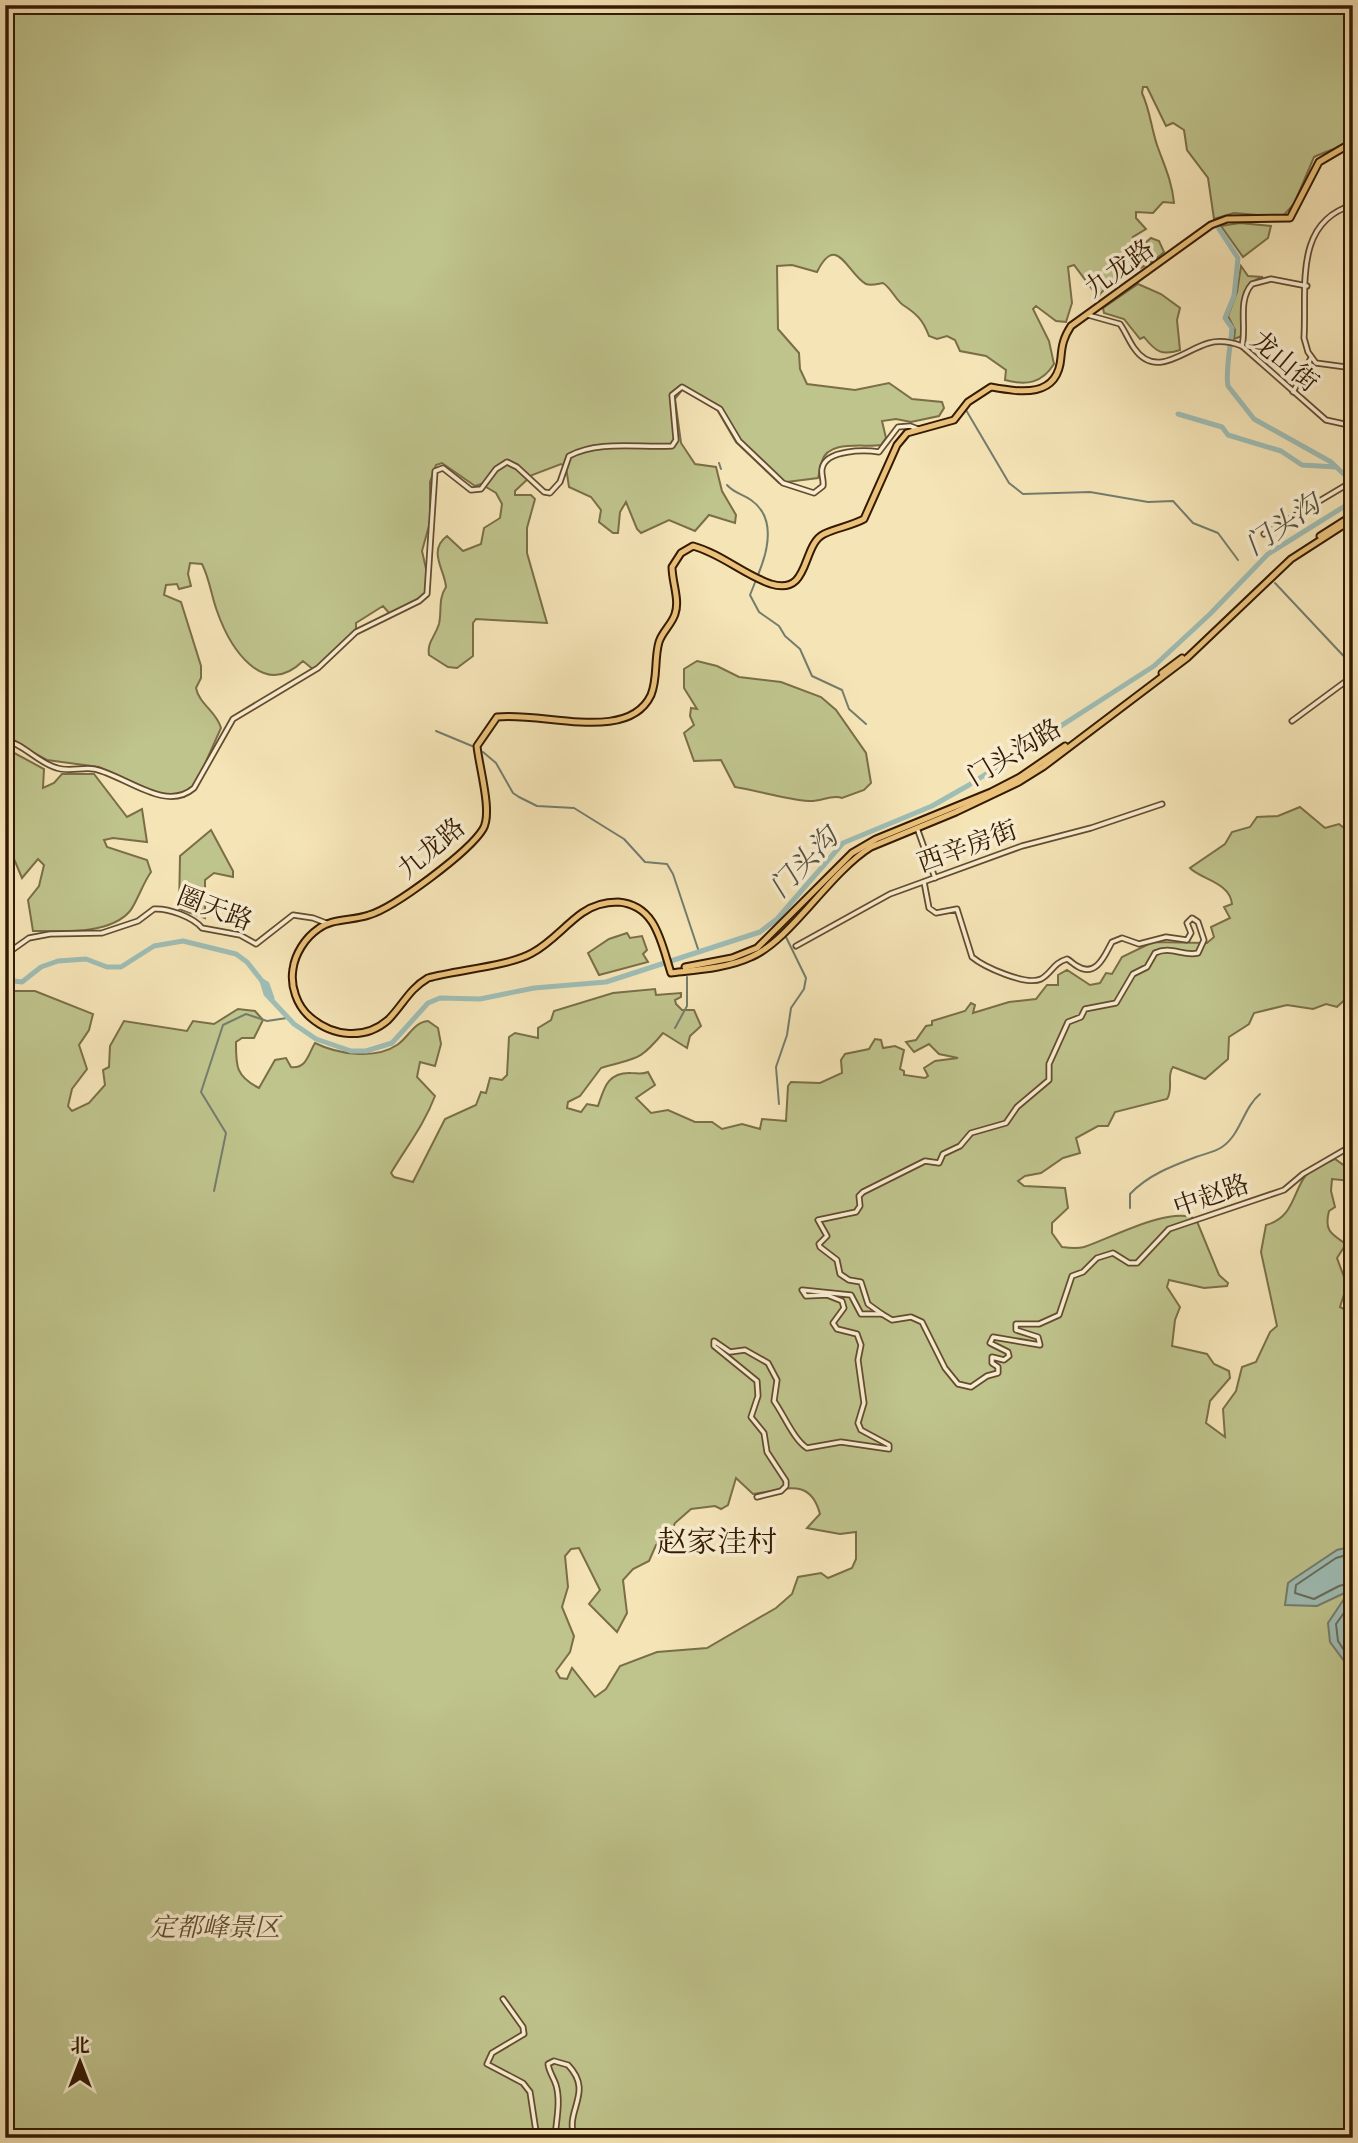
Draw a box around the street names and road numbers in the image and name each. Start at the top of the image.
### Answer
street label: 九龙路 [1079,233,1161,305]
street label: 龙山街 [1244,324,1325,399]
street label: 门头沟路 [962,712,1067,793]
street label: 九龙路 [391,811,472,886]
street label: 西辛房街 [913,814,1022,880]
street label: 圈天路 [172,880,257,938]
street label: 中赵路 [1169,1168,1253,1224]

